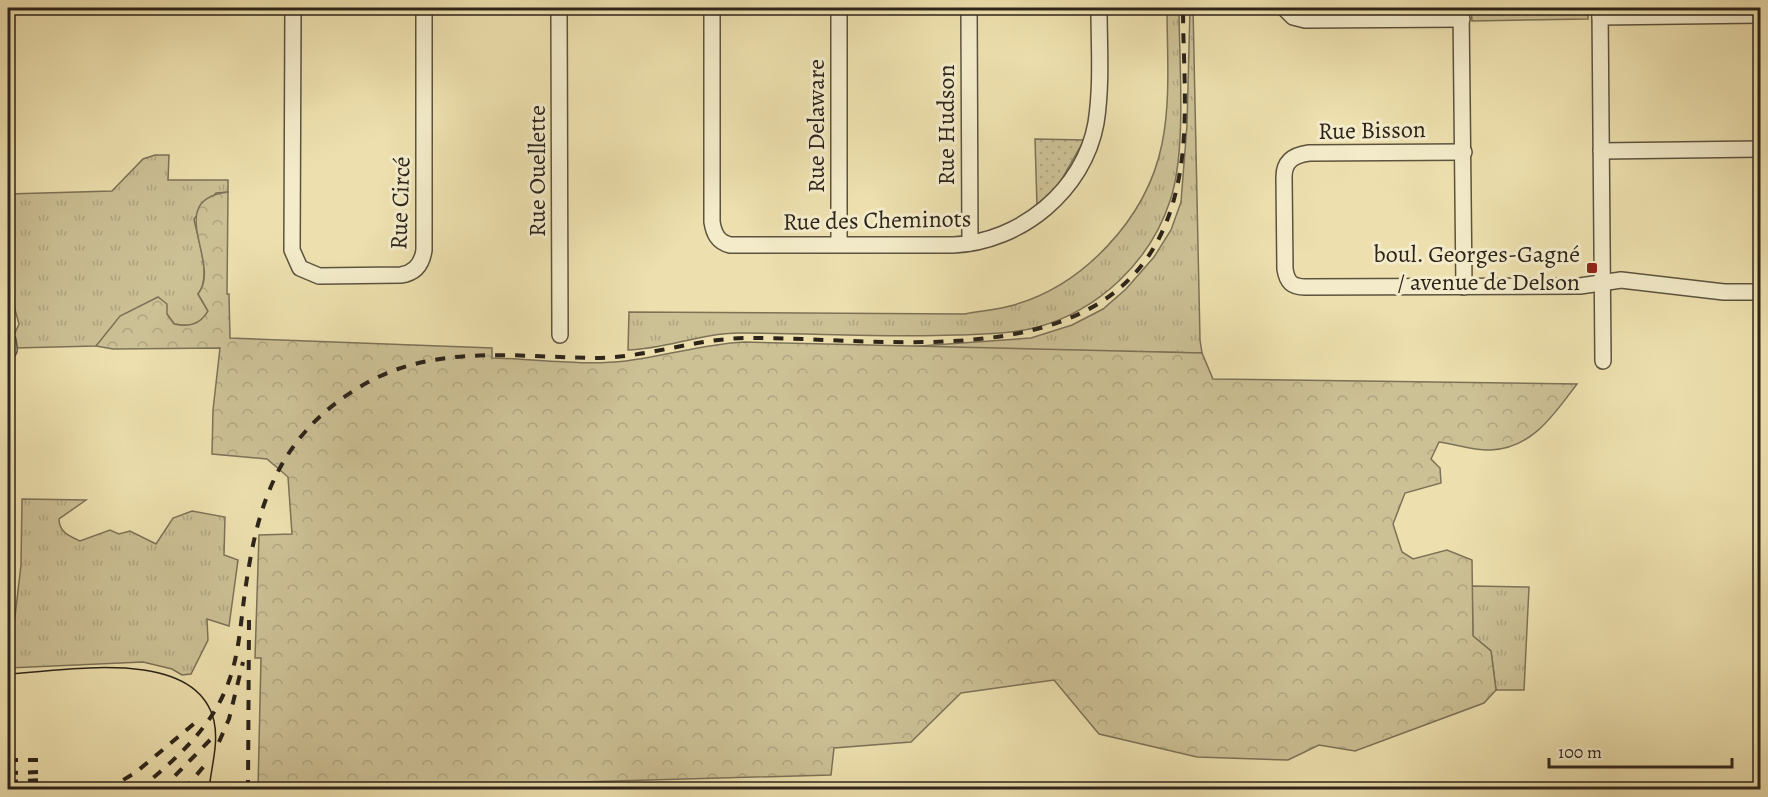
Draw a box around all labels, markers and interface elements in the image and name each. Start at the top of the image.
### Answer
street label: Rue Delaware [800,59,832,193]
street label: Rue Hudson [930,64,962,186]
street label: Rue Ouellette [521,105,553,237]
street label: Rue Bisson [1318,113,1426,147]
street label: Rue Circé [382,156,418,250]
street label: Rue des Cheminots [782,202,972,238]
place label: boul. Georges-Gagné / avenue de Delson [1374,238,1580,298]
marker: boul. Georges-Gagné / avenue de Delson [1585,261,1599,275]
scale bar [1549,731,1732,769]
text: 100 m [1558,740,1602,764]

